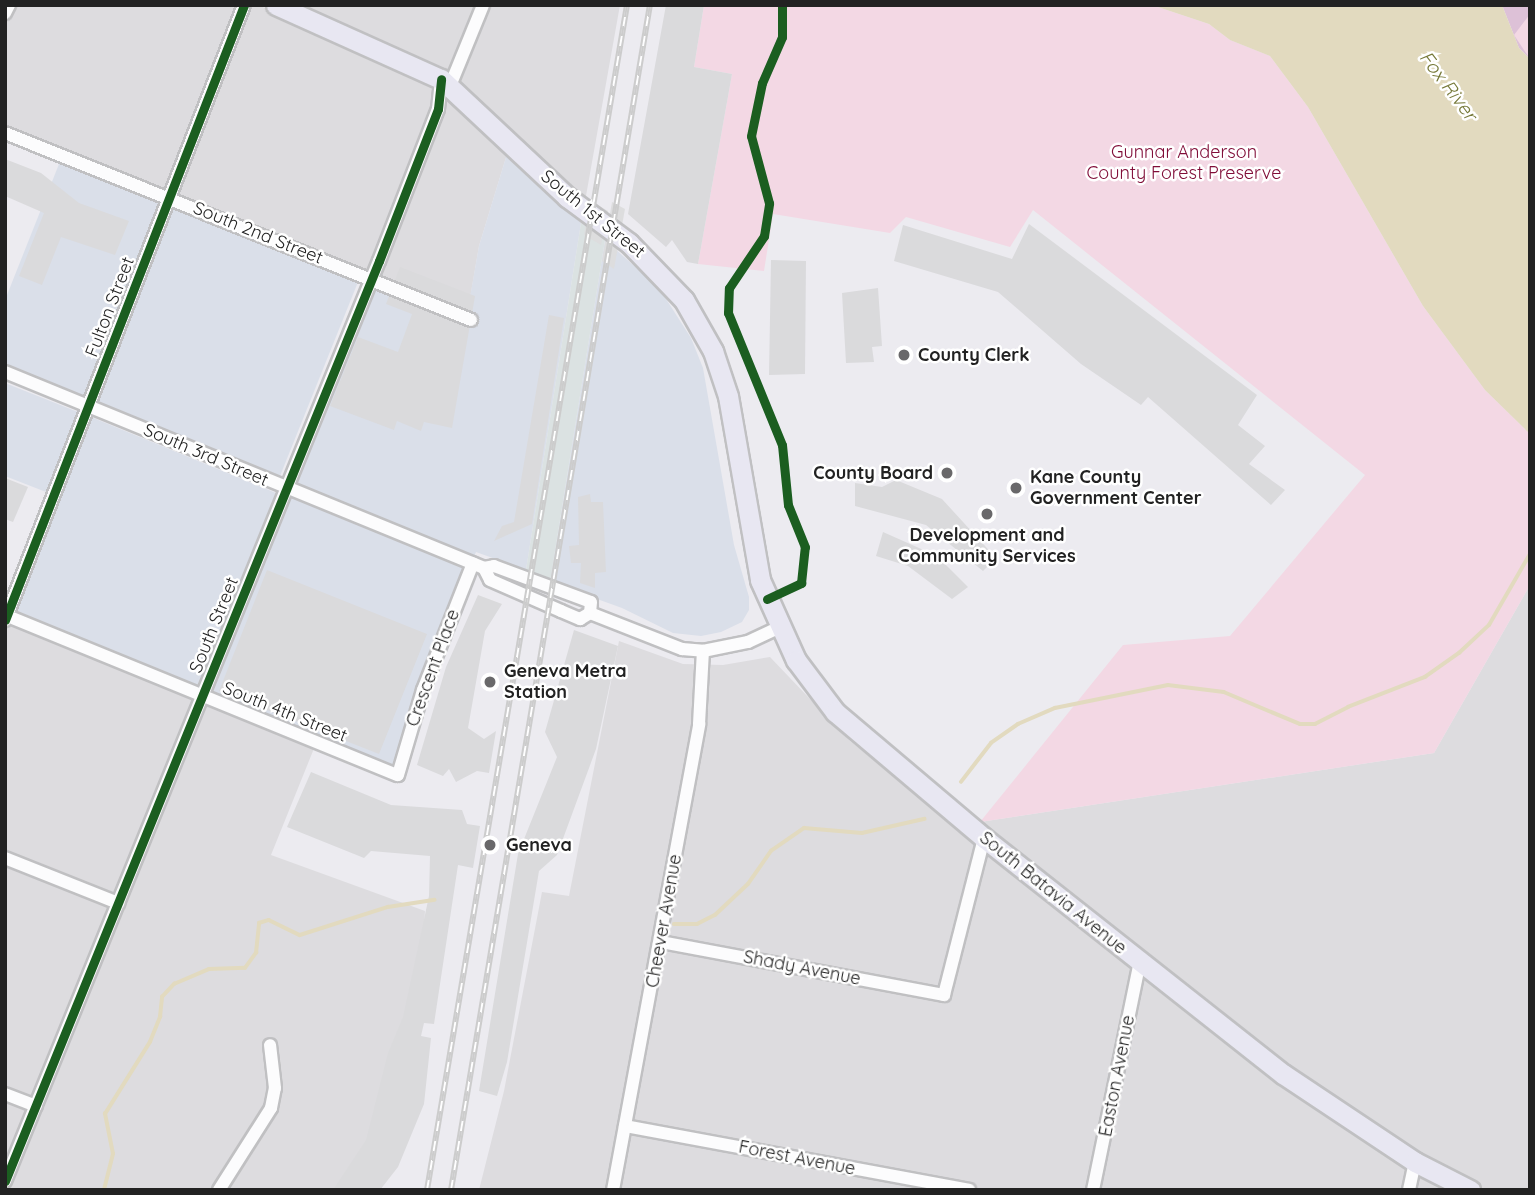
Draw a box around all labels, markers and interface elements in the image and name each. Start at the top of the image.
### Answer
water label: Fox River [1415,47,1481,125]
park label: Gunnar Anderson County Forest Preserve [1087,142,1281,184]
street label: South 1st Street [537,165,649,263]
street label: South 2nd Street [190,197,326,269]
street label: Fulton Street [81,254,139,360]
place label: County Clerk [918,344,1029,366]
marker: County Clerk [896,347,912,363]
street label: South 3rd Street [140,419,272,491]
place label: County Board [813,462,933,484]
marker: County Board [939,465,955,481]
place label: Kane County Government Center [1030,467,1202,510]
marker: Kane County Government Center [1008,480,1024,496]
marker: Development and Community Services [979,506,995,522]
place label: Development and Community Services [898,525,1076,568]
street label: South Street [185,574,243,676]
street label: Crescent Place [402,606,464,730]
place label: Geneva Metra Station [504,661,626,704]
marker: Geneva Metra Station [482,674,498,690]
street label: South 4th Street [220,677,350,747]
street label: South Batavia Avenue [975,827,1131,959]
place label: Geneva [506,834,572,856]
marker: Geneva [480,835,500,855]
street label: Cheever Avenue [642,853,686,989]
street label: Shady Avenue [742,946,862,990]
street label: Easton Avenue [1095,1013,1139,1139]
street label: Forest Avenue [737,1136,857,1180]

